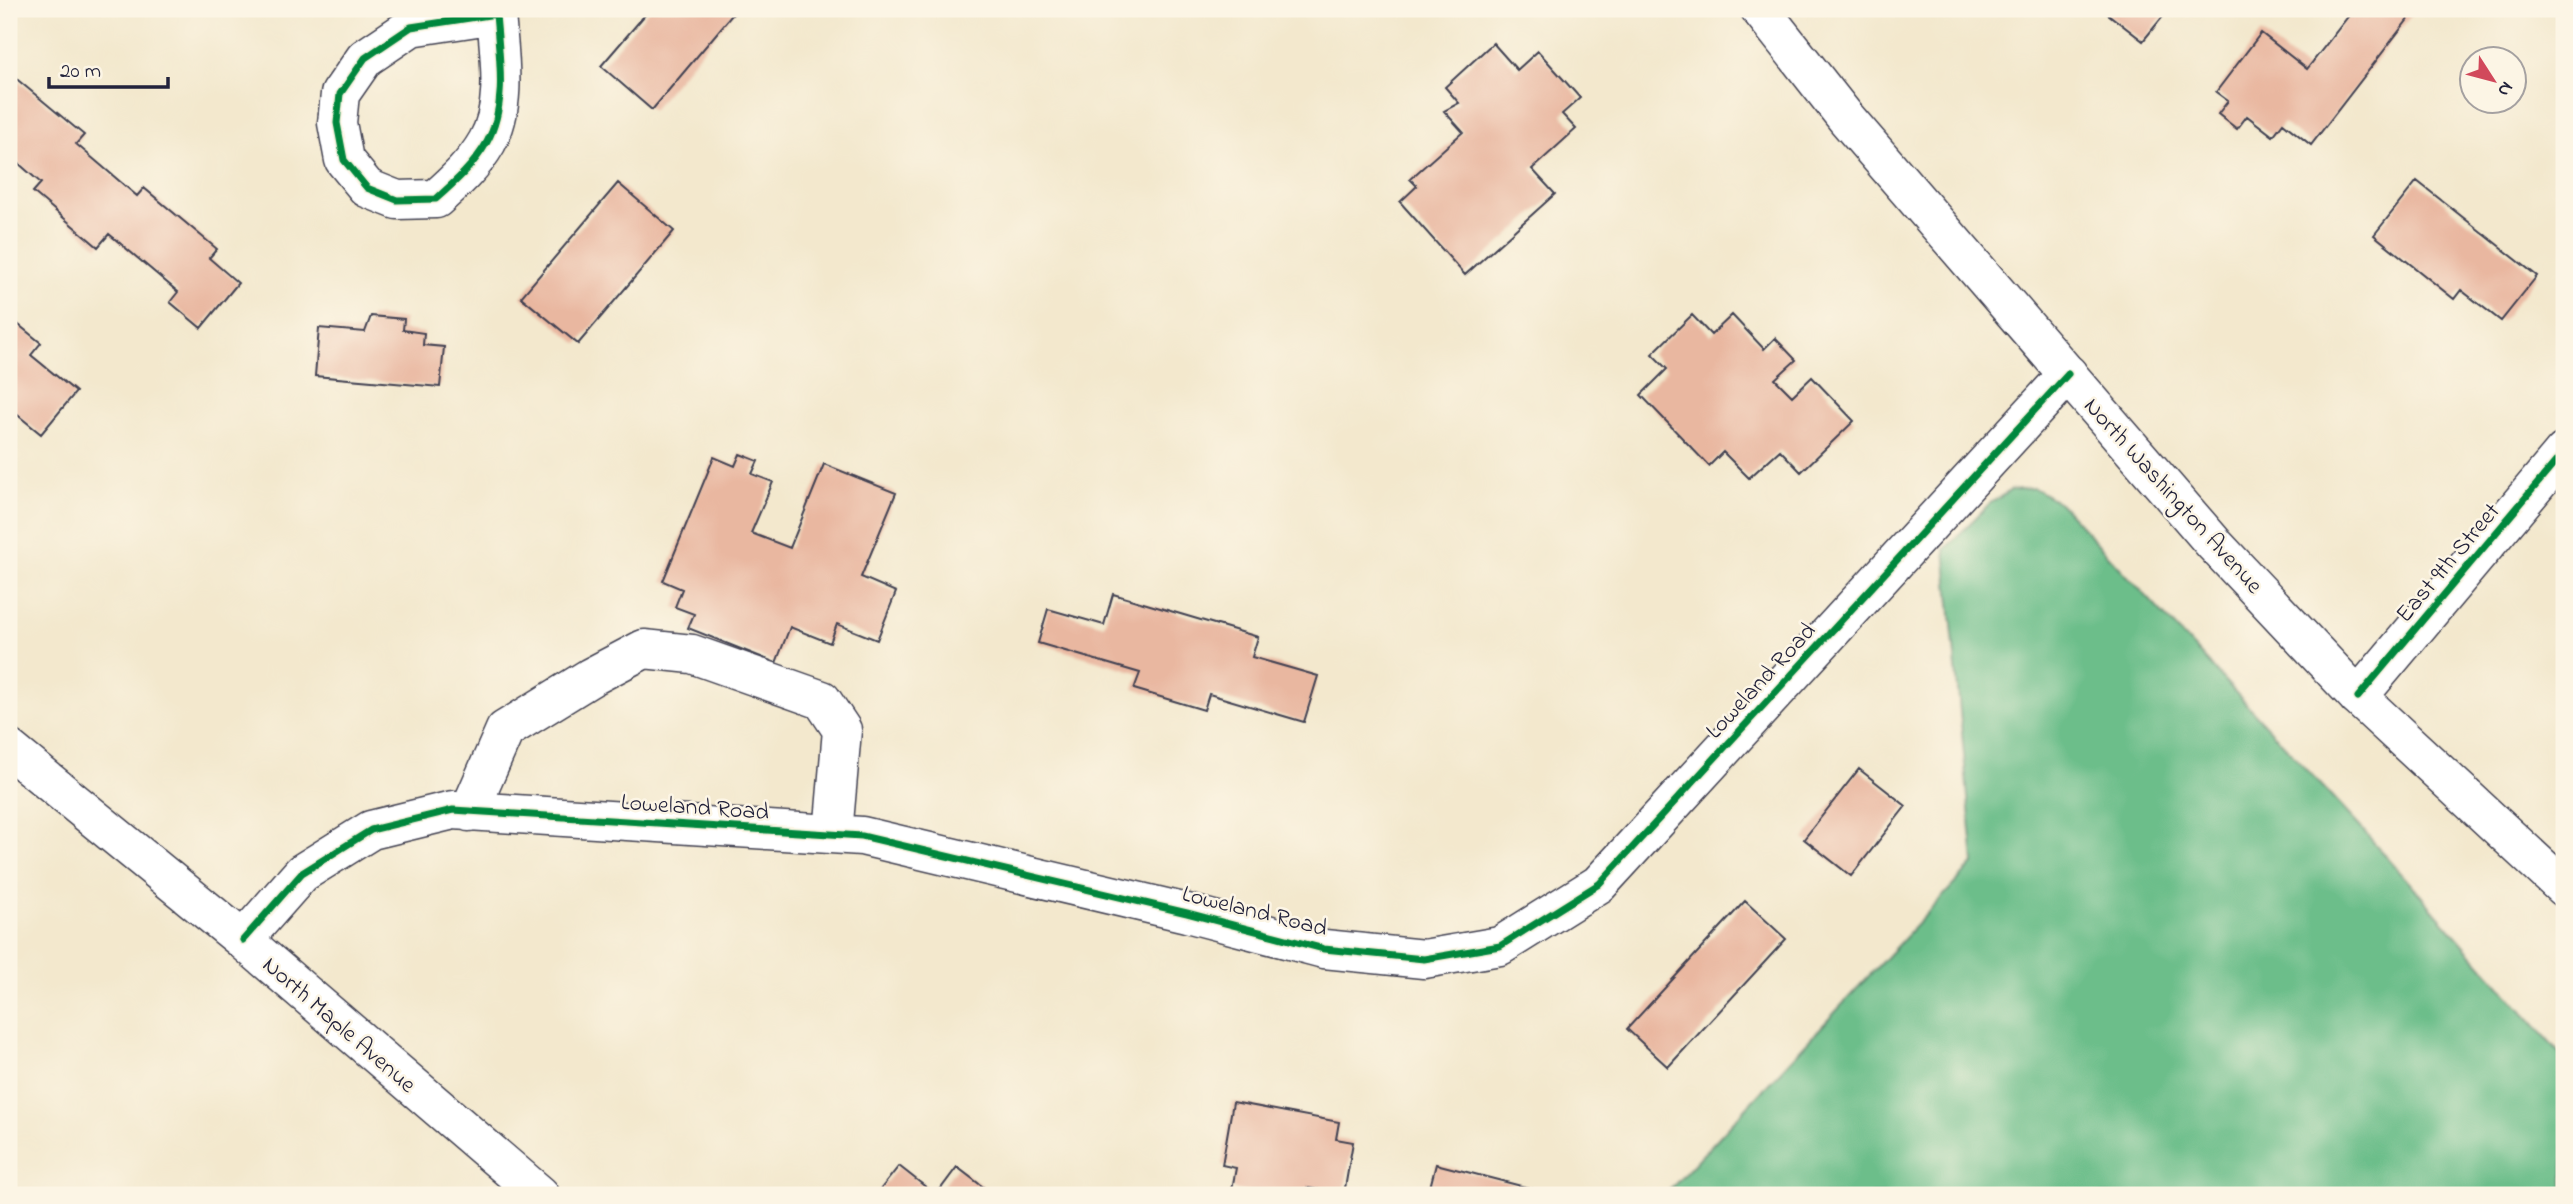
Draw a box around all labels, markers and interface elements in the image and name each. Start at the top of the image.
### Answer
scale bar [49,46,168,90]
north arrow [2458,46,2528,116]
text: 20 m [60,57,101,87]
text: N [2490,75,2519,102]
street label: North Washington Avenue [2074,391,2270,603]
street label: East 9th Street [2388,496,2510,631]
street label: Loweland Road [1698,615,1826,748]
street label: Loweland Road [620,786,771,831]
street label: Loweland Road [1178,877,1331,947]
street label: North Maple Avenue [254,949,423,1103]

